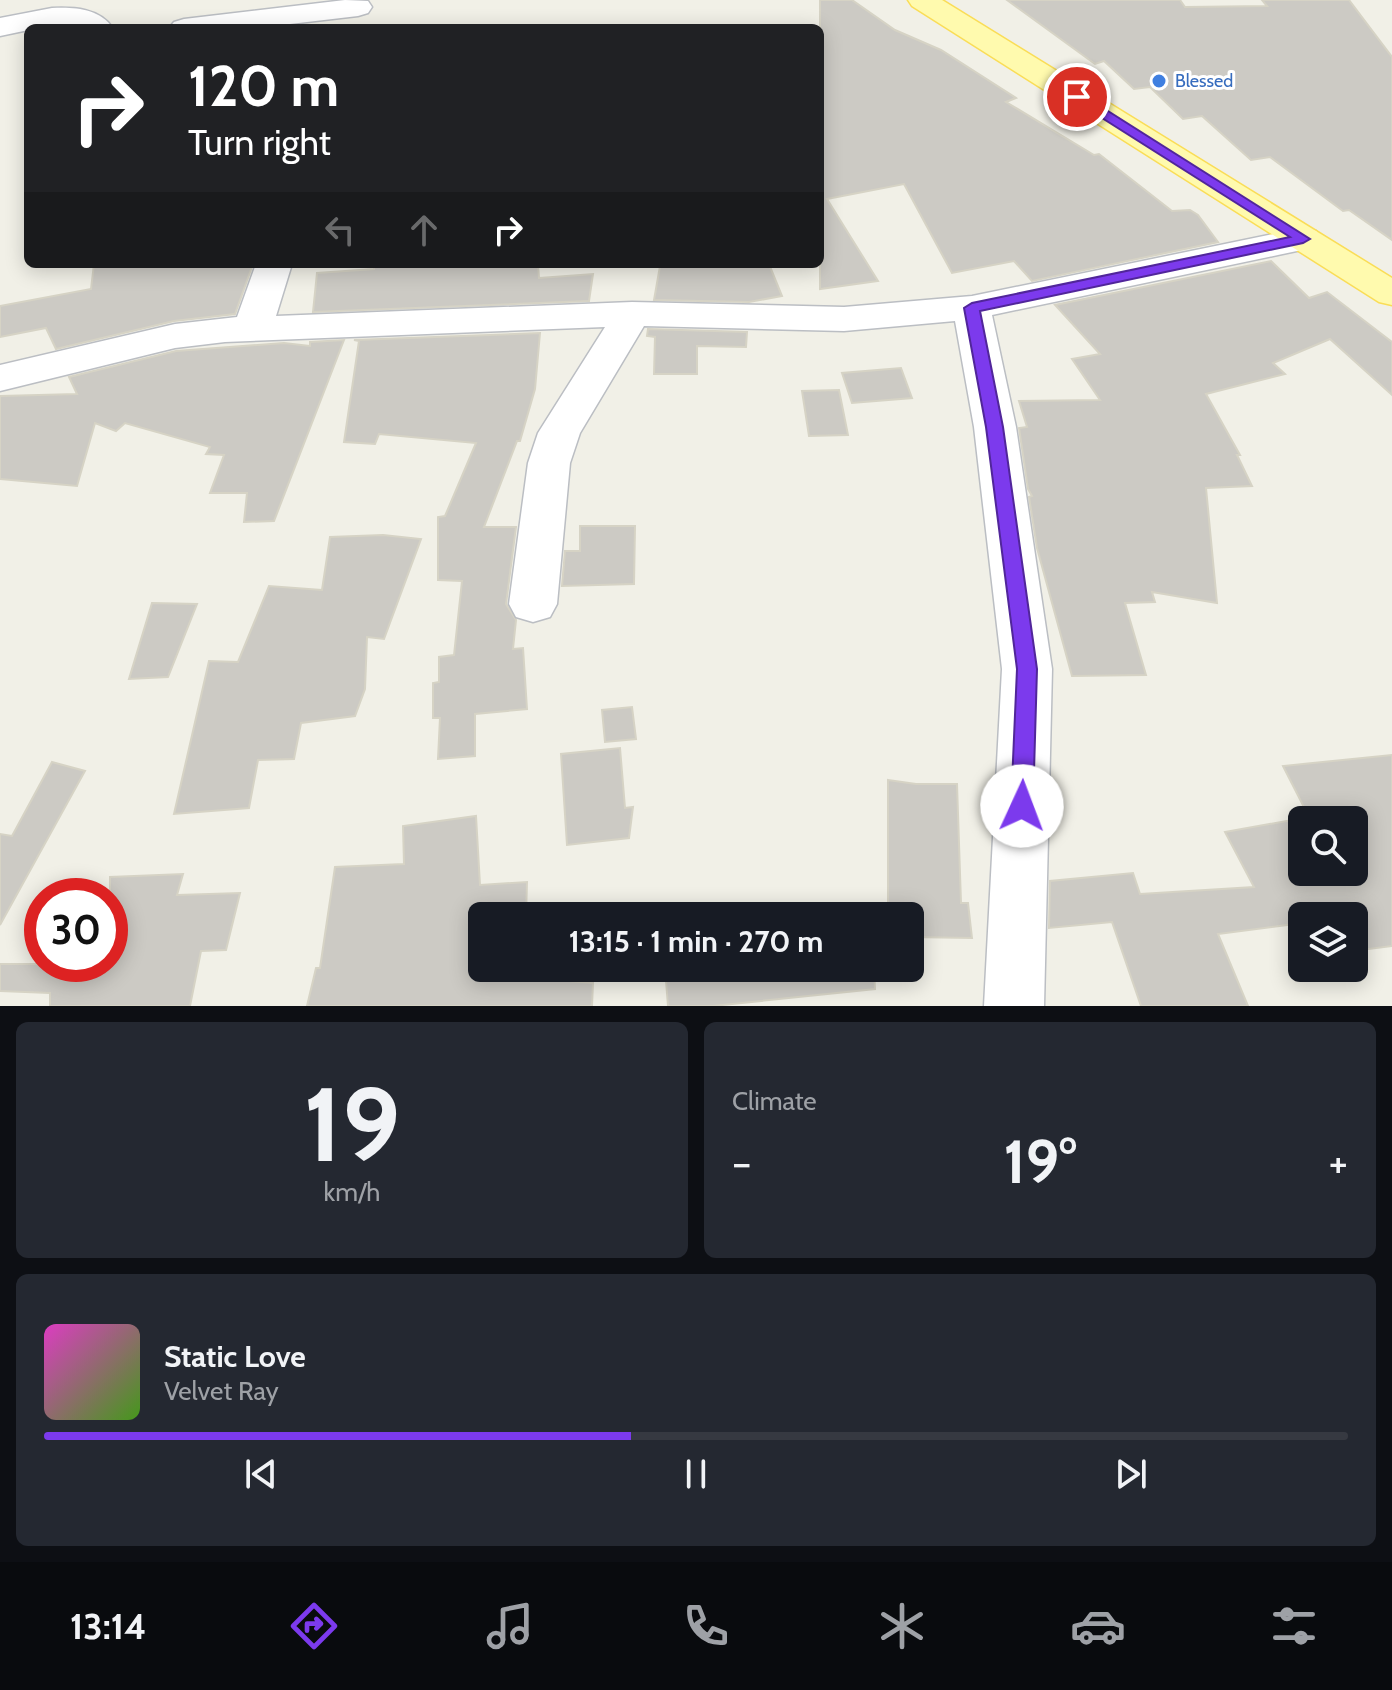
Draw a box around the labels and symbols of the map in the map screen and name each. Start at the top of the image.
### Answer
pin [1043,63,1111,131]
place label: Blessed [1175,70,1233,92]
marker: Blessed [1150,72,1168,90]
position arrow [980,764,1064,848]
speed limit sign: 30 [24,878,128,982]

